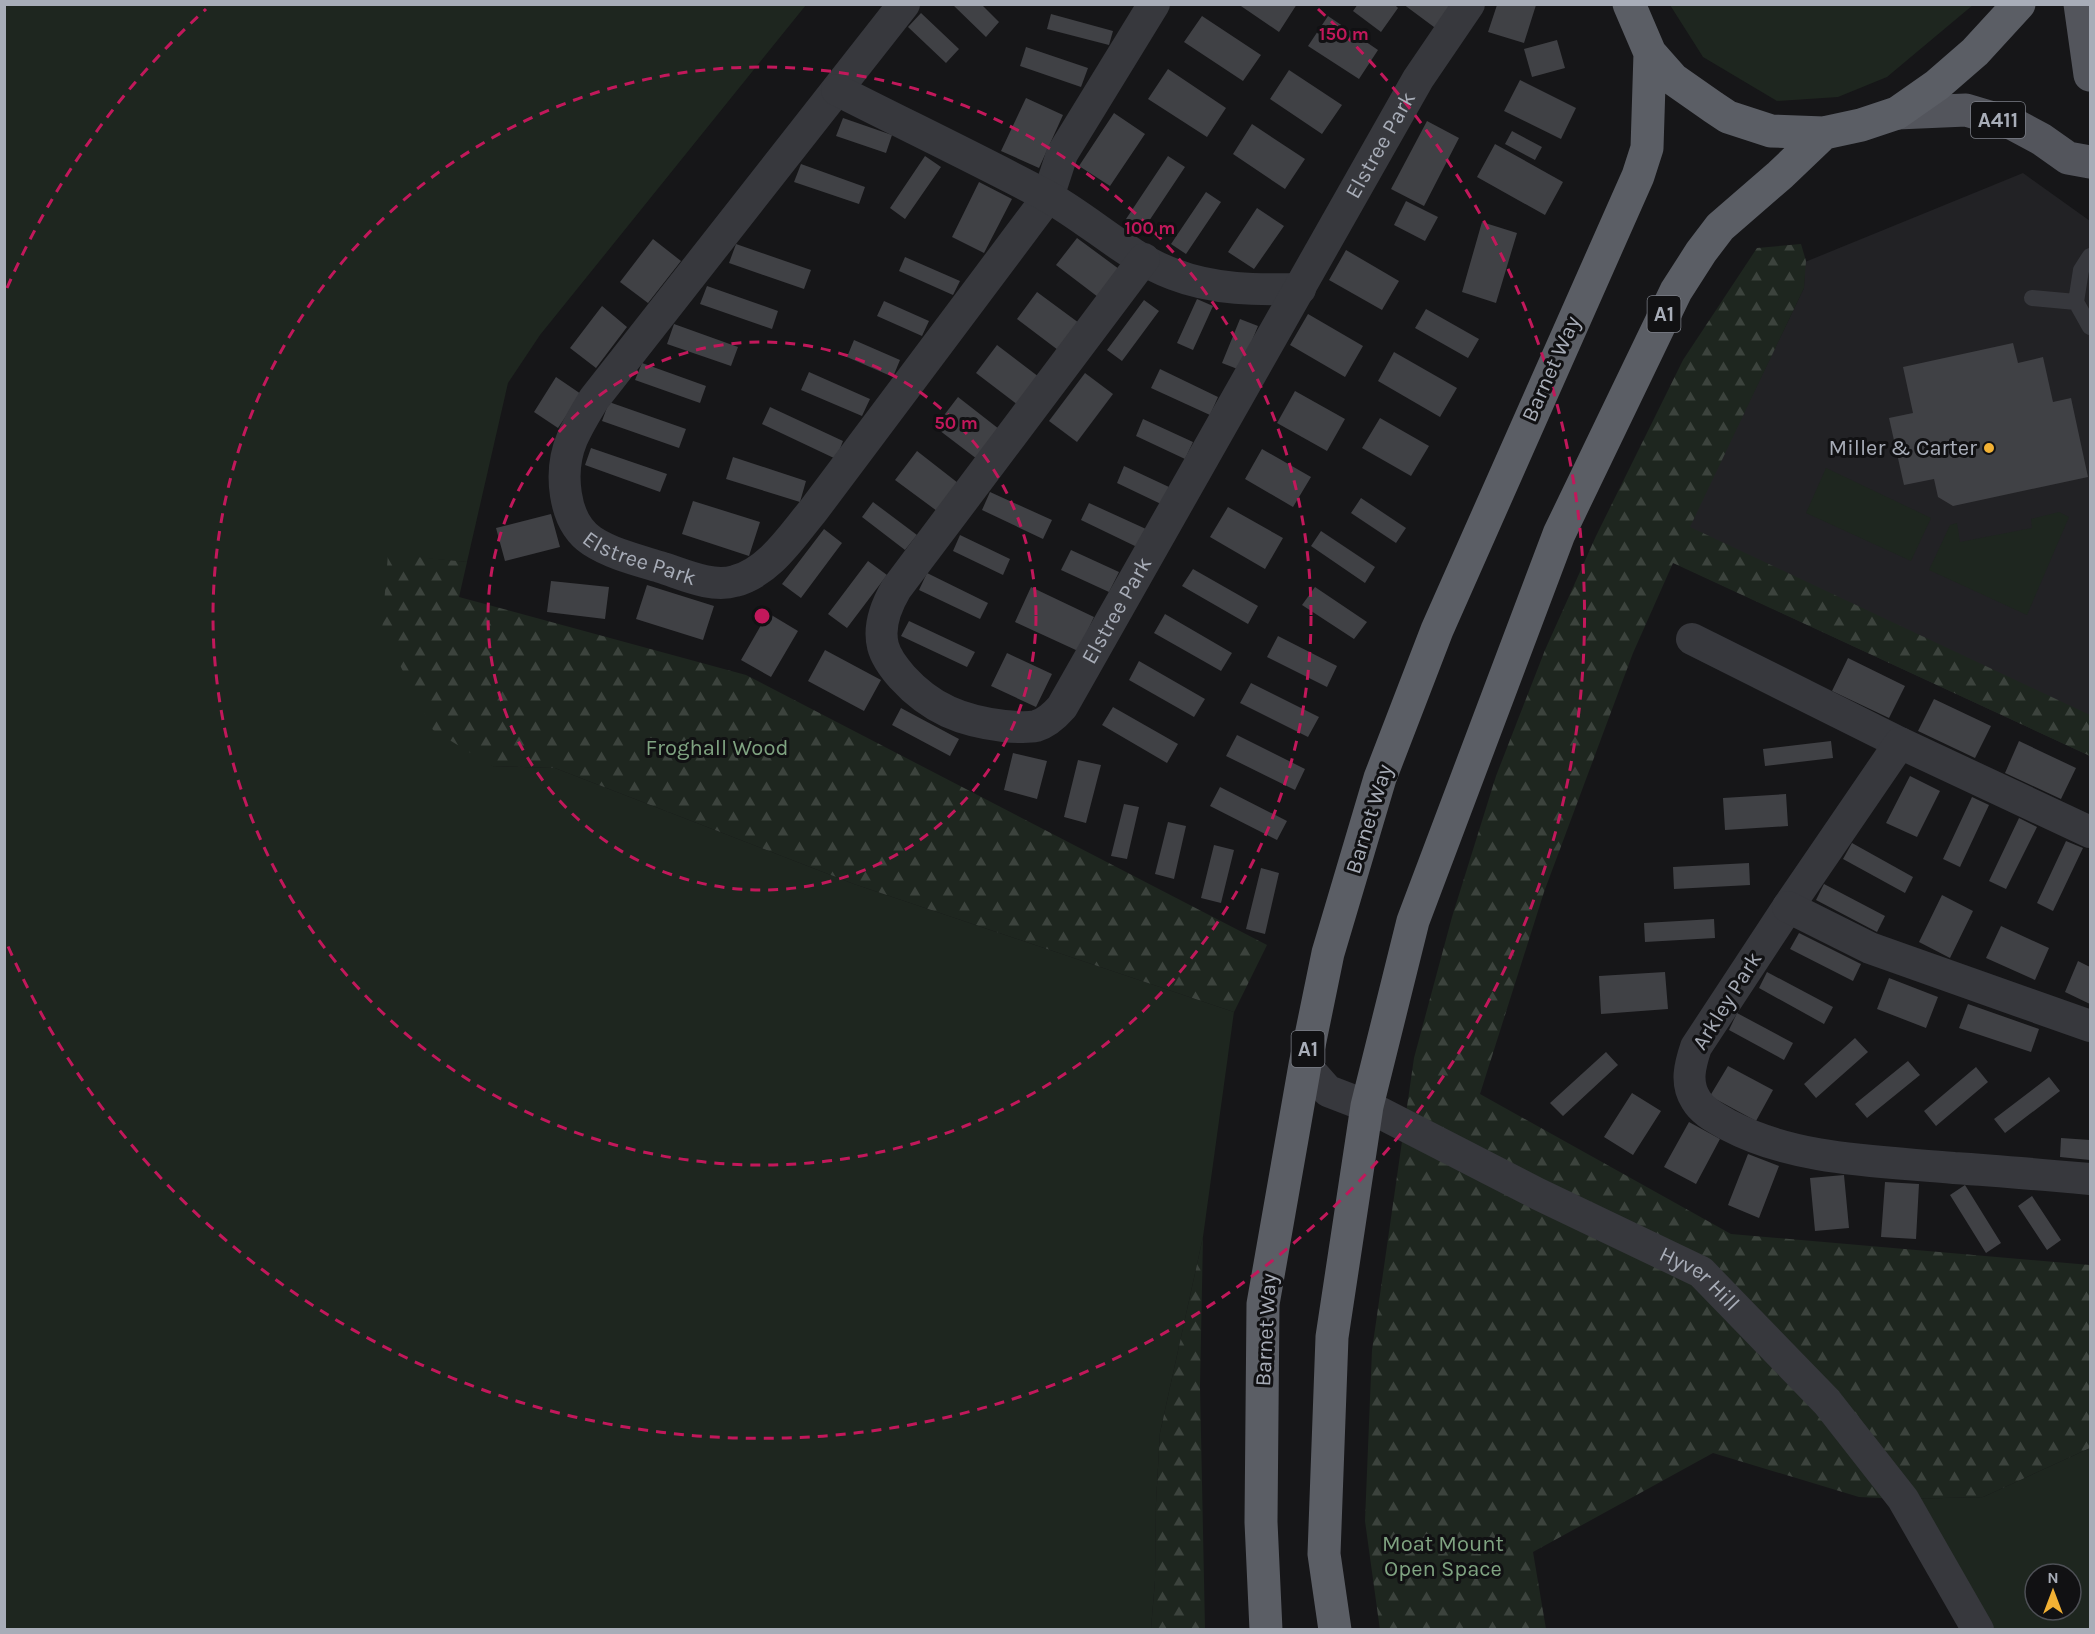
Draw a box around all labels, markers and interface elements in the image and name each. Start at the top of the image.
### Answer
text: 150 m [1319,23,1369,45]
street label: Elstree Park [1340,87,1421,203]
road number: A411 [1971,102,2025,138]
text: 100 m [1125,217,1175,239]
road number: A1 [1648,296,1680,332]
street label: Barnet Way [1516,312,1586,426]
text: 50 m [934,412,978,434]
place label: Miller & Carter [1829,435,1977,461]
marker: Miller & Carter [1982,441,1996,455]
street label: Elstree Park [577,526,699,591]
street label: Elstree Park [1076,552,1157,669]
centre of rings [752,606,772,626]
park label: Froghall Wood [646,735,788,761]
street label: Barnet Way [1340,761,1398,877]
street label: Arkley Park [1687,947,1767,1055]
road number: A1 [1292,1031,1324,1067]
street label: Hyver Hill [1655,1241,1745,1317]
street label: Barnet Way [1250,1273,1282,1387]
park label: Moat Mount Open Space [1382,1531,1504,1582]
north arrow [2023,1562,2083,1622]
text: N [2047,1568,2059,1587]

